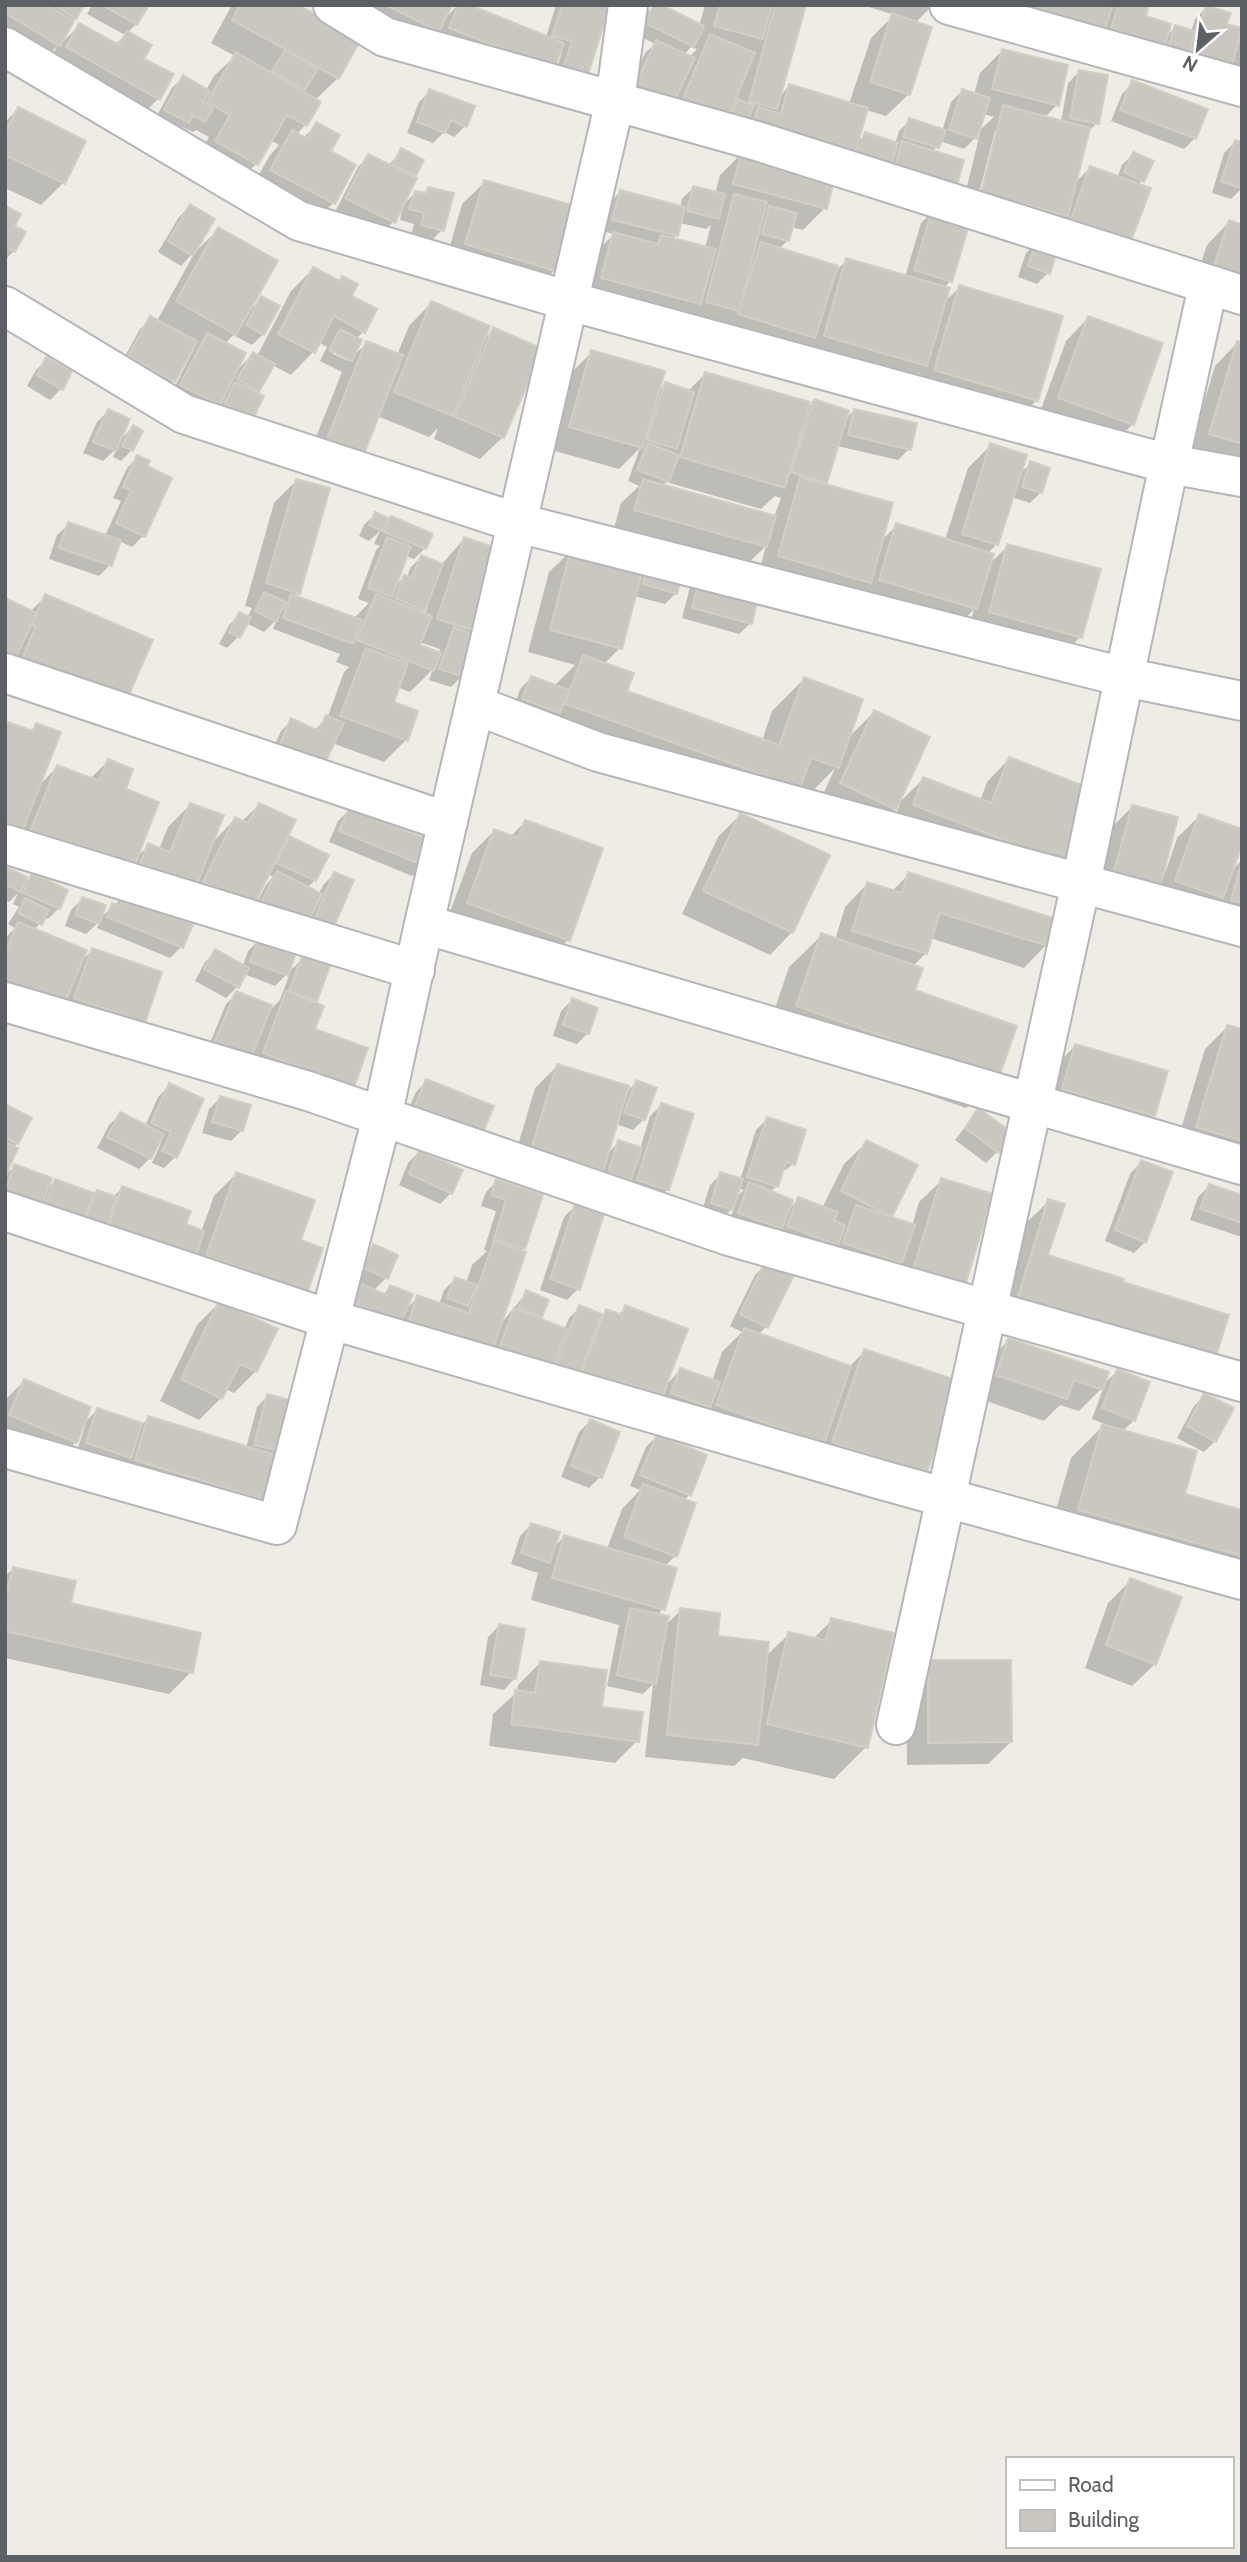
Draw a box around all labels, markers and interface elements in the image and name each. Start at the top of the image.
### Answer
north arrow [1163,14,1233,84]
text: N [1179,50,1202,77]
legend [1006,2457,1233,2548]
text: Road [1068,2472,1114,2497]
text: Building [1068,2507,1140,2532]

